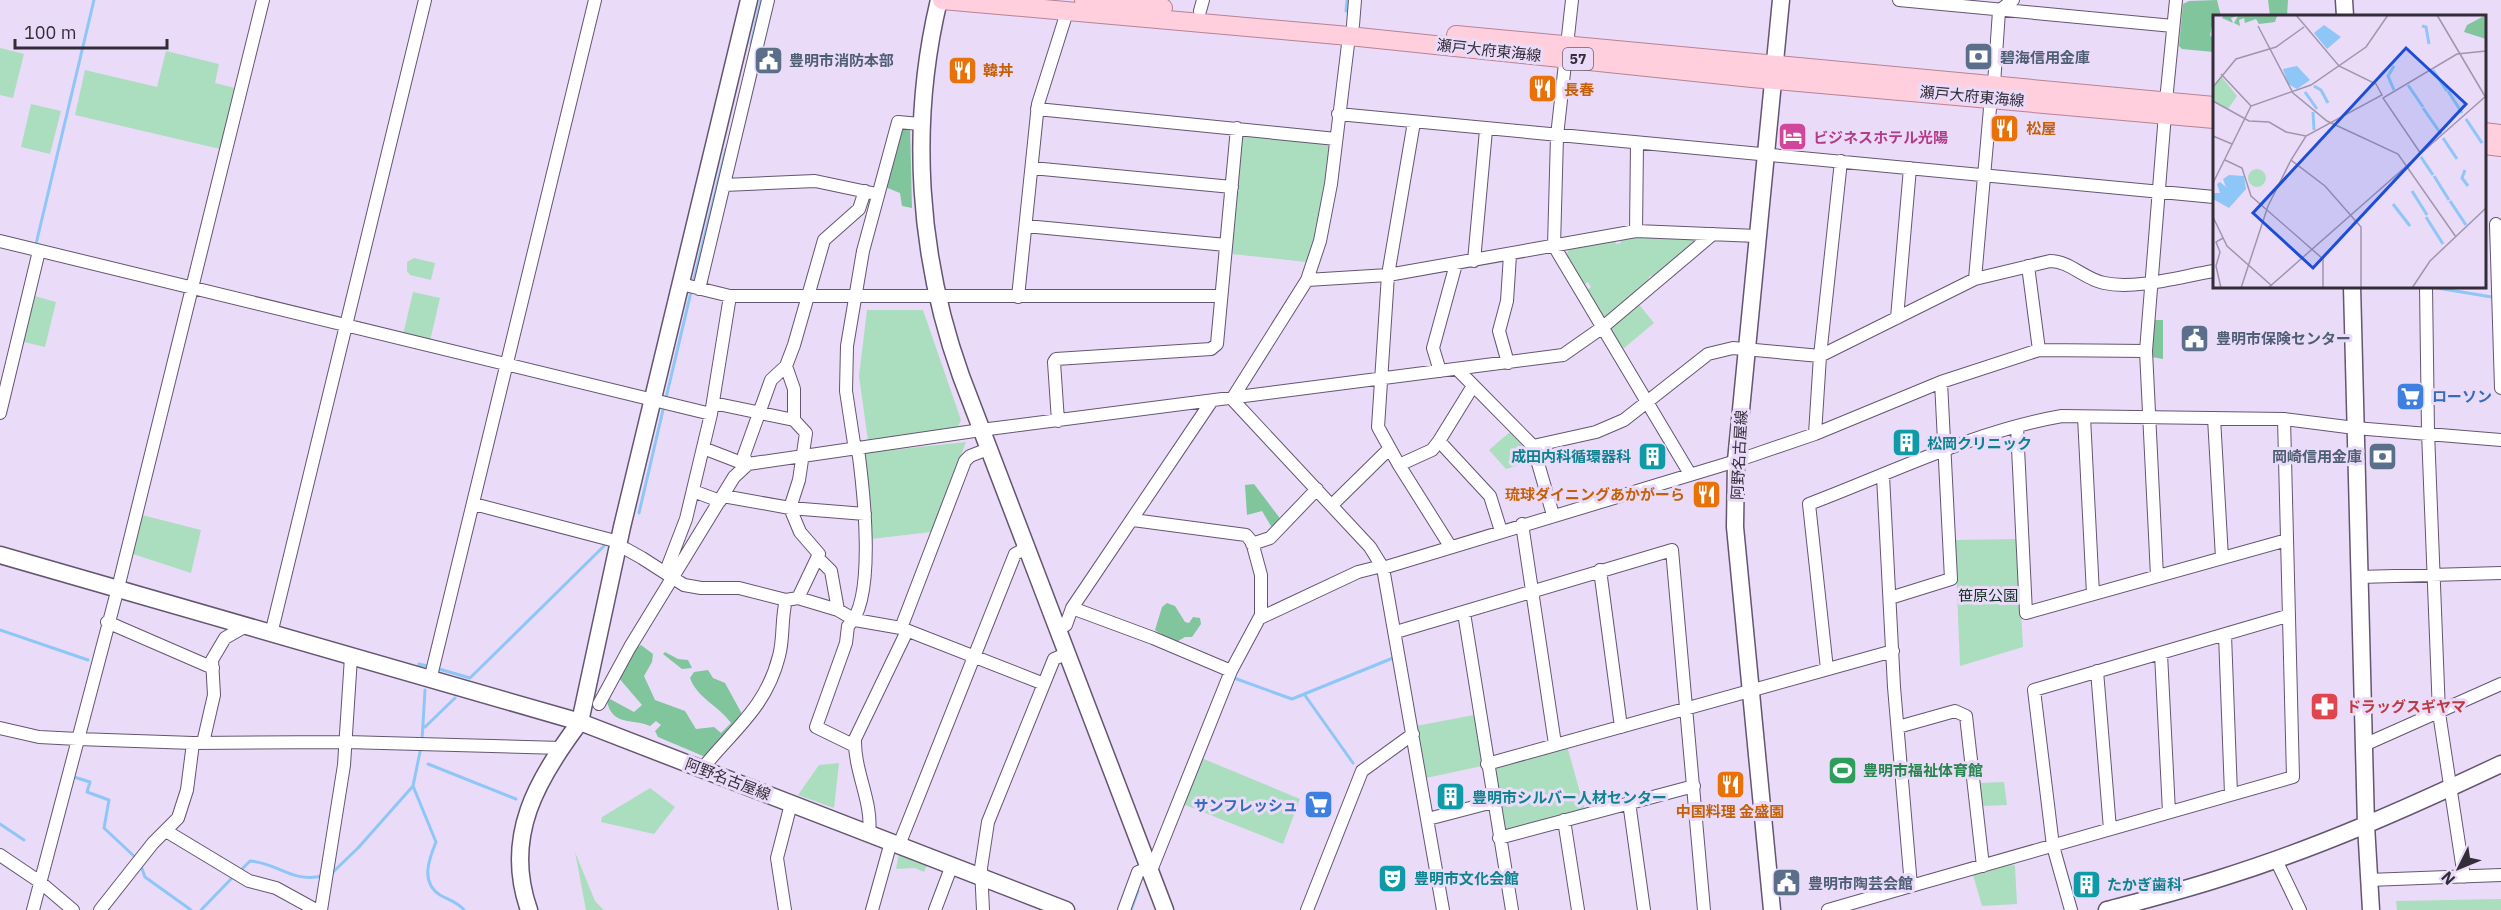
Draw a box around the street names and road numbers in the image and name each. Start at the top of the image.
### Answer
street label: 瀬戸大府東海線 [1436,35,1542,65]
road number: 57 [1563,48,1593,70]
street label: 瀬戸大府東海線 [1919,82,2025,110]
street label: 阿野名古屋線 [1727,410,1751,500]
street label: 阿野名古屋線 [683,754,773,804]

